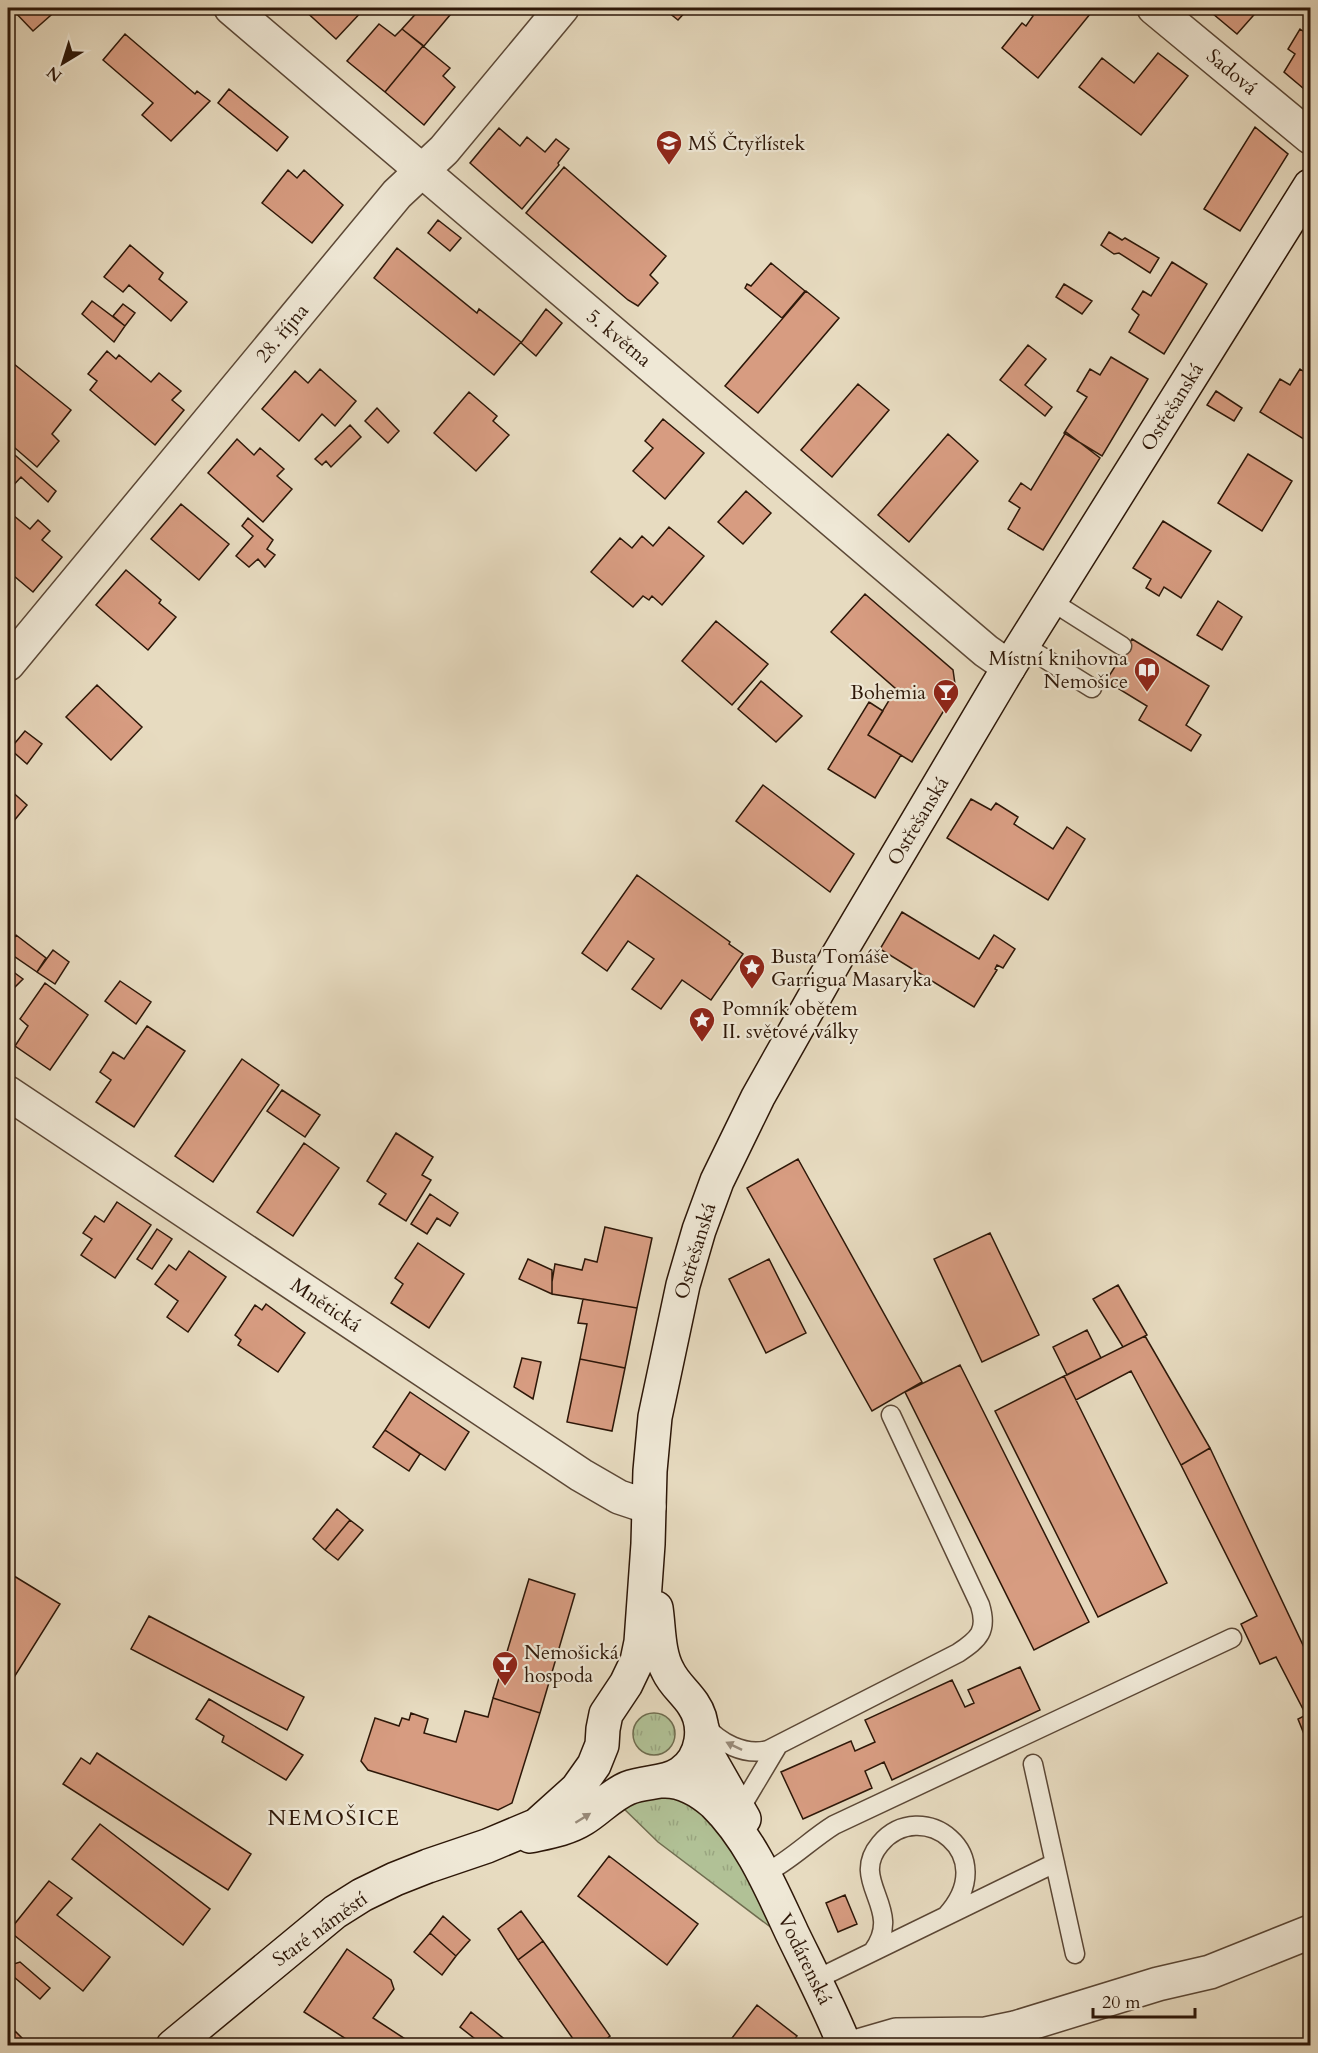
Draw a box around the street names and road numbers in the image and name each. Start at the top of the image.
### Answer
street label: Sadová [1201,43,1263,101]
street label: 28. října [249,297,315,368]
street label: 5. května [581,303,657,373]
street label: Ostřešanská [1134,357,1210,456]
street label: Ostřešanská [881,771,955,871]
street label: Ostřešanská [668,1199,723,1302]
street label: Mnětická [285,1272,367,1339]
street label: Staré náměstí [267,1885,373,1973]
street label: Vodárenská [771,1909,839,2010]

